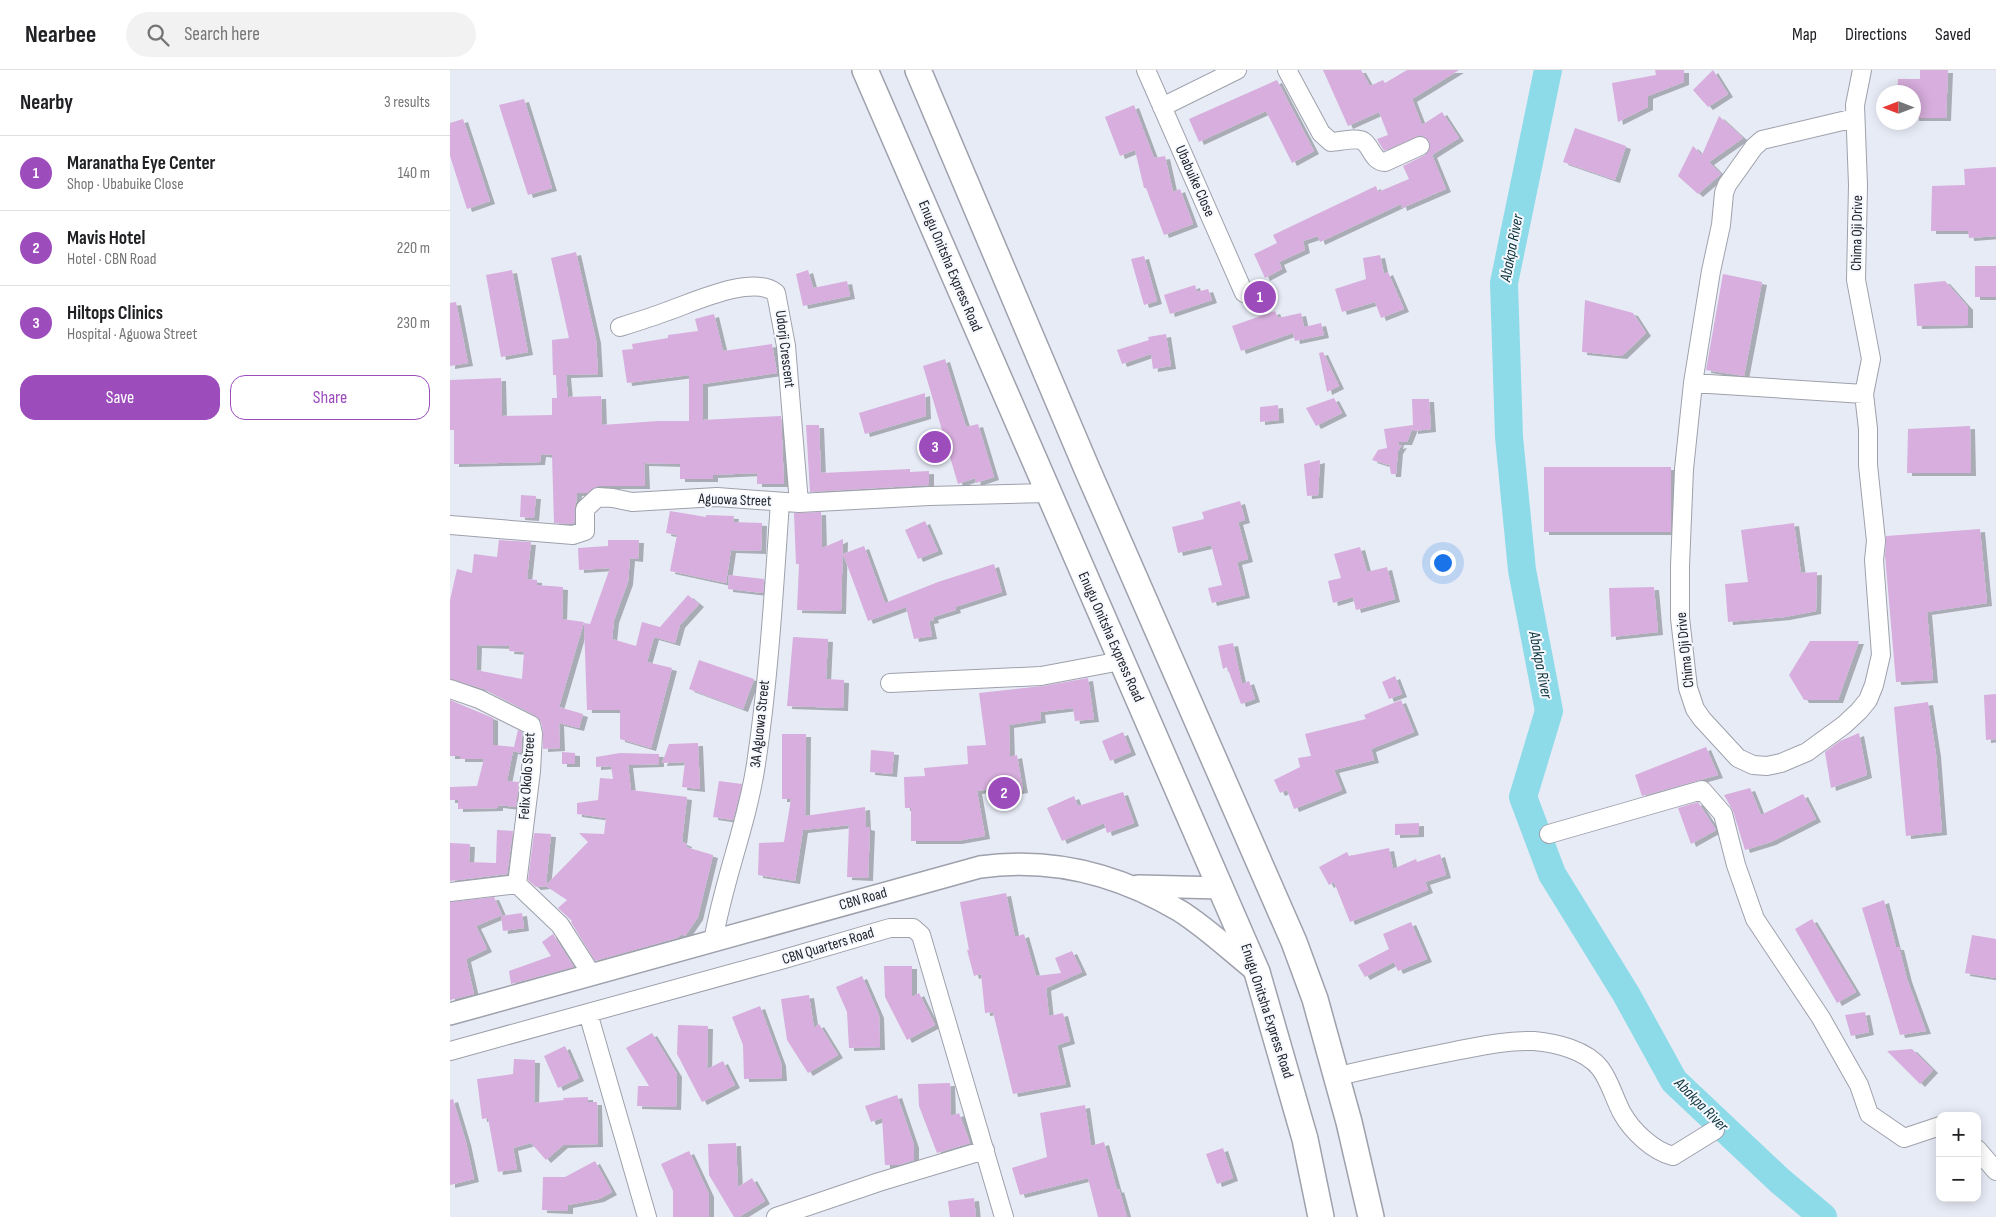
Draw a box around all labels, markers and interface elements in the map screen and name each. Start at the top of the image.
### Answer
search box [126,12,476,57]
text: Nearbee [25,20,96,49]
icon: search [144,21,172,49]
text: Search here [184,23,260,46]
text: Map [1792,24,1817,45]
text: Directions [1845,24,1907,45]
text: Saved [1935,24,1971,45]
north arrow [1876,85,1921,130]
text: Nearby [20,90,73,115]
text: 3 results [384,93,430,112]
street label: Ubabuike Close [1171,142,1219,220]
text: Maranatha Eye Center [67,152,215,175]
text: 1 [33,164,39,183]
text: 140 m [398,164,430,183]
text: Shop · Ubabuike Close [67,175,184,194]
street label: Chima Oji Drive [1847,195,1867,271]
street label: Enugu Onitsha Express Road [914,198,986,334]
water label: Abakpa River [1496,212,1528,284]
text: Mavis Hotel [67,227,145,250]
text: 2 [32,239,40,258]
text: 220 m [397,239,430,258]
text: Hotel · CBN Road [67,250,156,269]
pin: 1 [1244,278,1276,316]
text: Hiltops Clinics [67,302,163,325]
street label: Udorji Crescent [771,309,799,389]
text: 3 [32,314,40,333]
text: 230 m [397,314,430,333]
text: Hospital · Aguowa Street [67,325,197,344]
button: Save [20,375,220,420]
button: Share [230,375,430,420]
pin: 3 [919,428,951,466]
street label: Aguowa Street [697,489,772,511]
your location [1430,550,1456,576]
street label: Enugu Onitsha Express Road [1074,569,1148,705]
street label: Chima Oji Drive [1672,611,1698,689]
water label: Abakpa River [1524,629,1556,701]
street label: 3A Aguowa Street [746,679,774,769]
street label: Felix Okolo Street [514,731,540,820]
pin: 2 [988,774,1020,812]
street label: CBN Road [837,883,889,915]
street label: CBN Quarters Road [780,923,876,969]
street label: Enugu Onitsha Express Road [1236,941,1298,1081]
water label: Abakpa River [1669,1073,1732,1136]
map controls [1936,1112,1981,1202]
button: + [1936,1112,1981,1157]
button: − [1936,1157,1981,1202]

